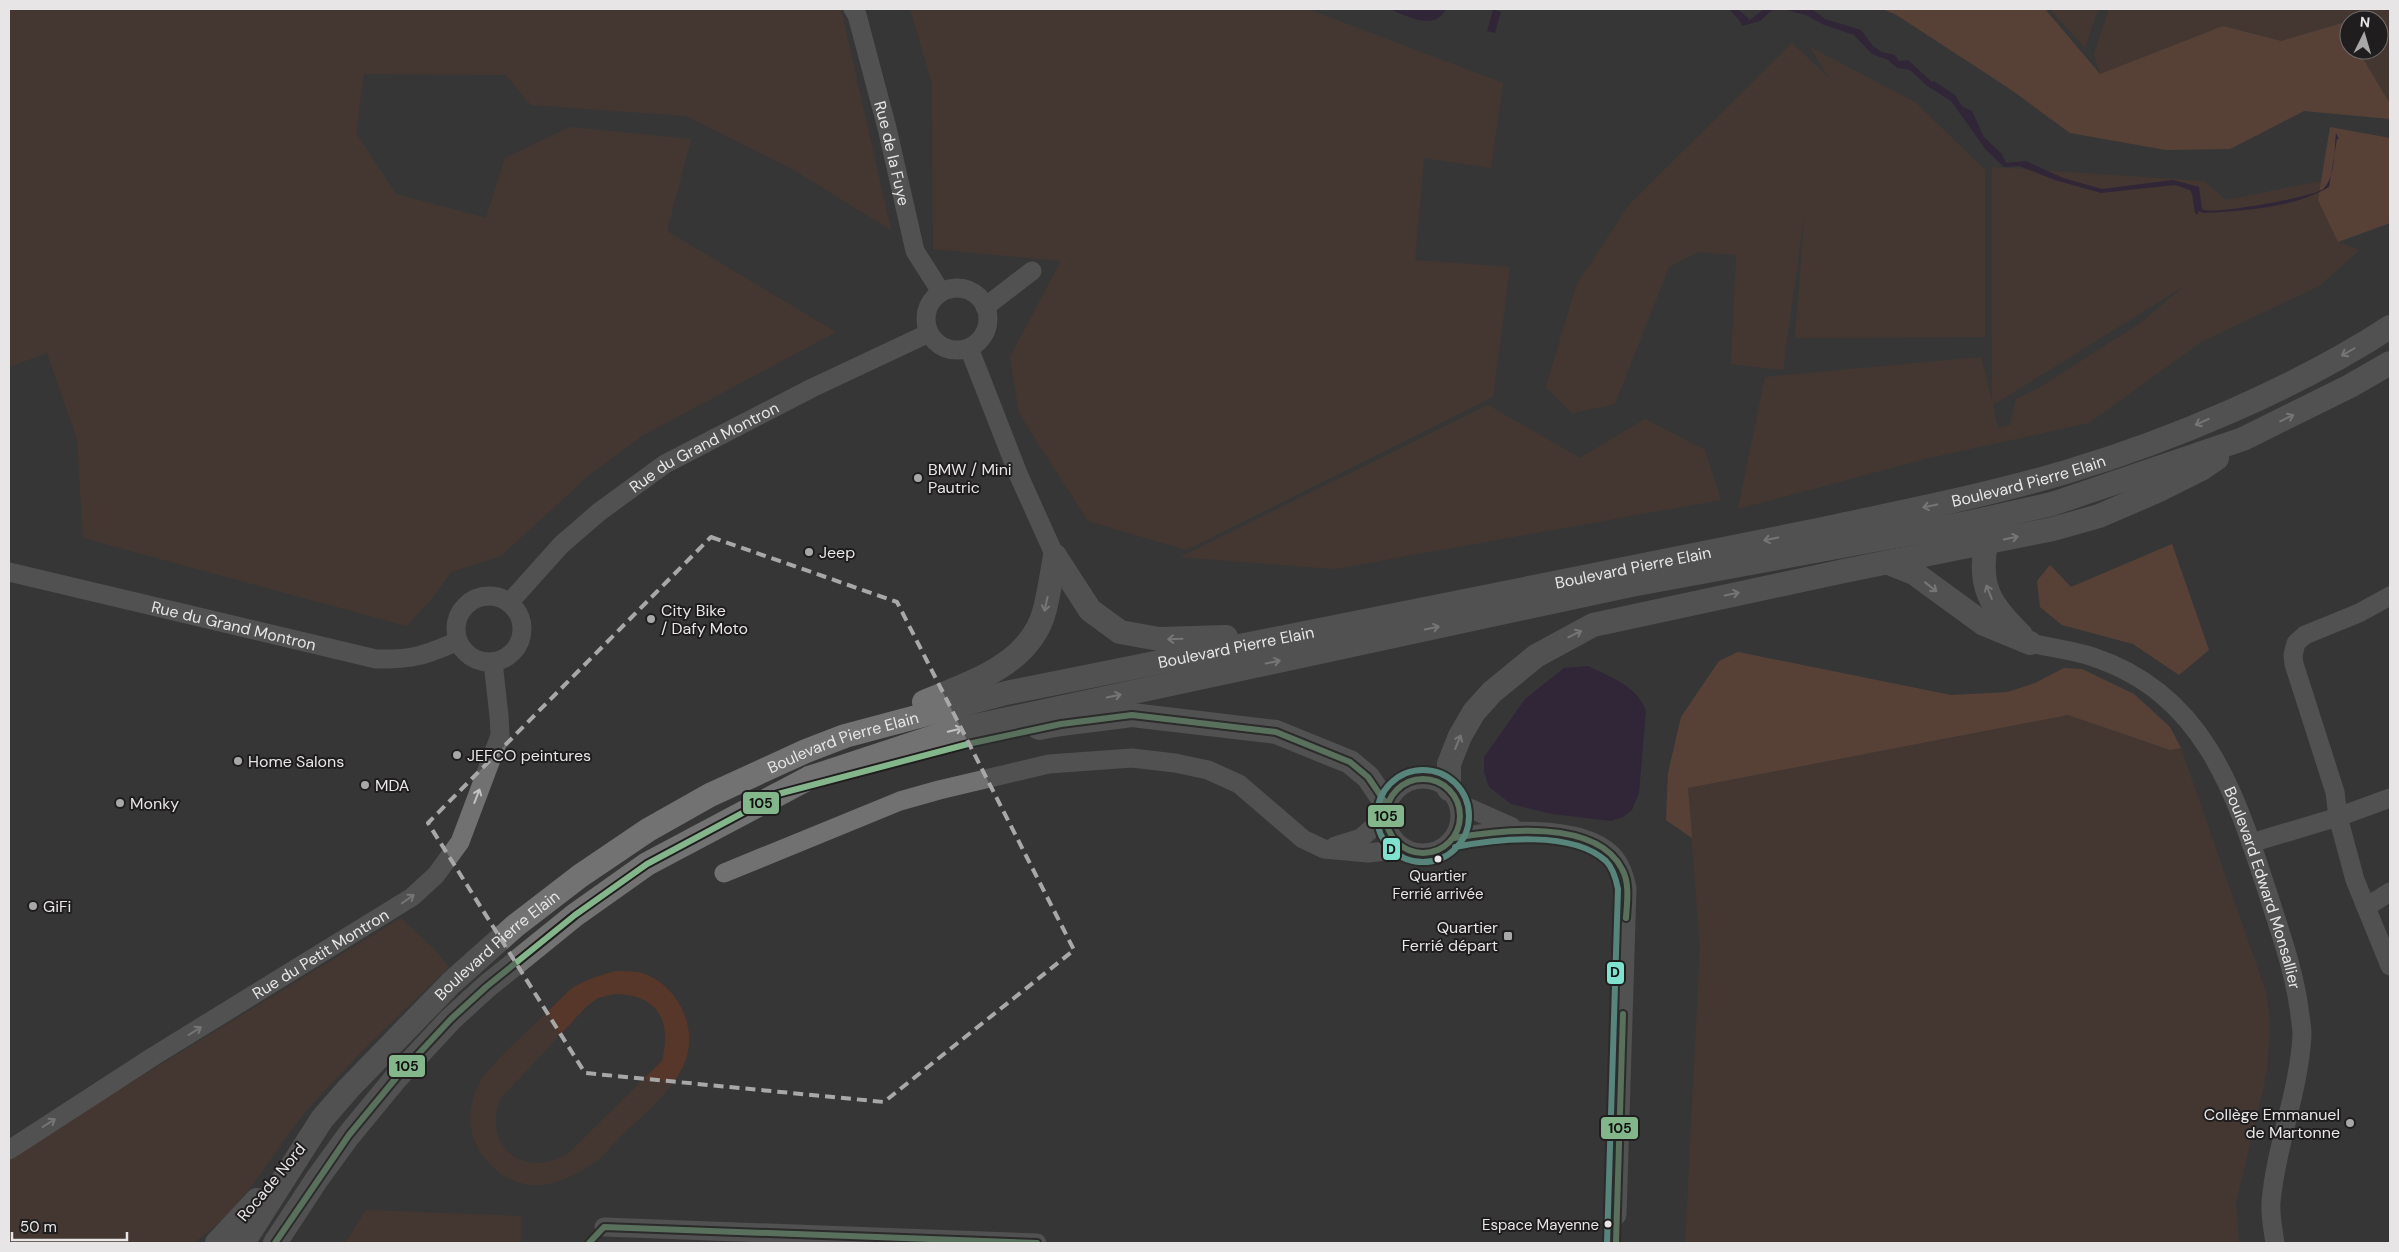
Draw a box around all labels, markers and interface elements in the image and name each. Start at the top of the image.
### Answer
north arrow [2339,10,2389,60]
text: N [2359,13,2371,31]
street label: Rue de la Fuye [869,99,914,208]
one-way arrow [2342,347,2356,357]
street label: Rue du Grand Montron [625,397,782,498]
one-way arrow [2279,413,2294,422]
one-way arrow [2195,418,2210,428]
street label: Boulevard Pierre Elain [1950,450,2108,512]
place label: BMW / Mini Pautric [928,459,1012,498]
marker: BMW / Mini Pautric [912,472,924,484]
one-way arrow [1923,502,1939,511]
one-way arrow [2003,532,2019,542]
one-way arrow [1764,535,1780,545]
place label: Jeep [819,542,855,563]
street label: Boulevard Pierre Elain [1553,542,1713,594]
marker: Jeep [803,546,815,558]
one-way arrow [1924,581,1937,592]
one-way arrow [1984,585,1993,600]
one-way arrow [1723,589,1739,598]
one-way arrow [1041,595,1050,611]
street label: Rue du Grand Montron [149,596,318,655]
place label: City Bike / Dafy Moto [661,600,748,639]
marker: City Bike / Dafy Moto [645,613,657,625]
street label: Boulevard Pierre Elain [1156,621,1316,673]
one-way arrow [1424,623,1440,632]
one-way arrow [1567,629,1582,638]
one-way arrow [1168,634,1184,643]
one-way arrow [1265,657,1281,666]
one-way arrow [1106,691,1122,700]
street label: Boulevard Pierre Elain [764,707,921,778]
one-way arrow [947,725,963,734]
one-way arrow [1454,735,1463,750]
place label: JEFCO peintures [467,745,591,766]
marker: JEFCO peintures [451,749,463,761]
place label: Home Salons [248,751,344,772]
marker: Home Salons [232,755,244,767]
place label: MDA [375,775,410,796]
marker: MDA [359,779,371,791]
street label: Boulevard Edward Monsallier [2219,783,2305,991]
one-way arrow [473,789,482,804]
line badge: 105 [742,791,780,815]
place label: Monky [130,793,179,814]
text: 105 [749,794,773,812]
marker: Monky [114,797,126,809]
line badge: 105 [1367,804,1405,828]
text: 105 [1374,807,1398,825]
line badge: D [1382,837,1401,861]
text: D [1386,840,1396,858]
marker: Quartier Ferrié arrivée [1433,854,1443,864]
place label: Quartier Ferrié arrivée [1393,866,1483,904]
street label: Boulevard Pierre Elain [430,886,564,1005]
one-way arrow [401,894,415,904]
place label: GiFi [43,896,71,917]
marker: GiFi [27,900,39,912]
street label: Rue du Petit Montron [248,904,393,1004]
place label: Quartier Ferrié départ [1402,917,1498,956]
marker: Quartier Ferrié départ [1502,930,1514,942]
line badge: D [1606,961,1625,985]
text: D [1610,963,1620,981]
one-way arrow [188,1025,202,1035]
line badge: 105 [388,1054,426,1078]
text: 105 [395,1057,419,1075]
place label: Collège Emmanuel de Martonne [2204,1104,2340,1143]
line badge: 105 [1600,1116,1639,1140]
marker: Collège Emmanuel de Martonne [2344,1117,2356,1129]
one-way arrow [41,1118,55,1128]
text: 105 [1608,1119,1632,1137]
street label: Rocade Nord [233,1139,310,1226]
scale bar [12,1210,128,1242]
place label: Espace Mayenne [1482,1215,1599,1235]
text: 50 m [20,1217,57,1237]
marker: Espace Mayenne [1603,1219,1613,1229]

